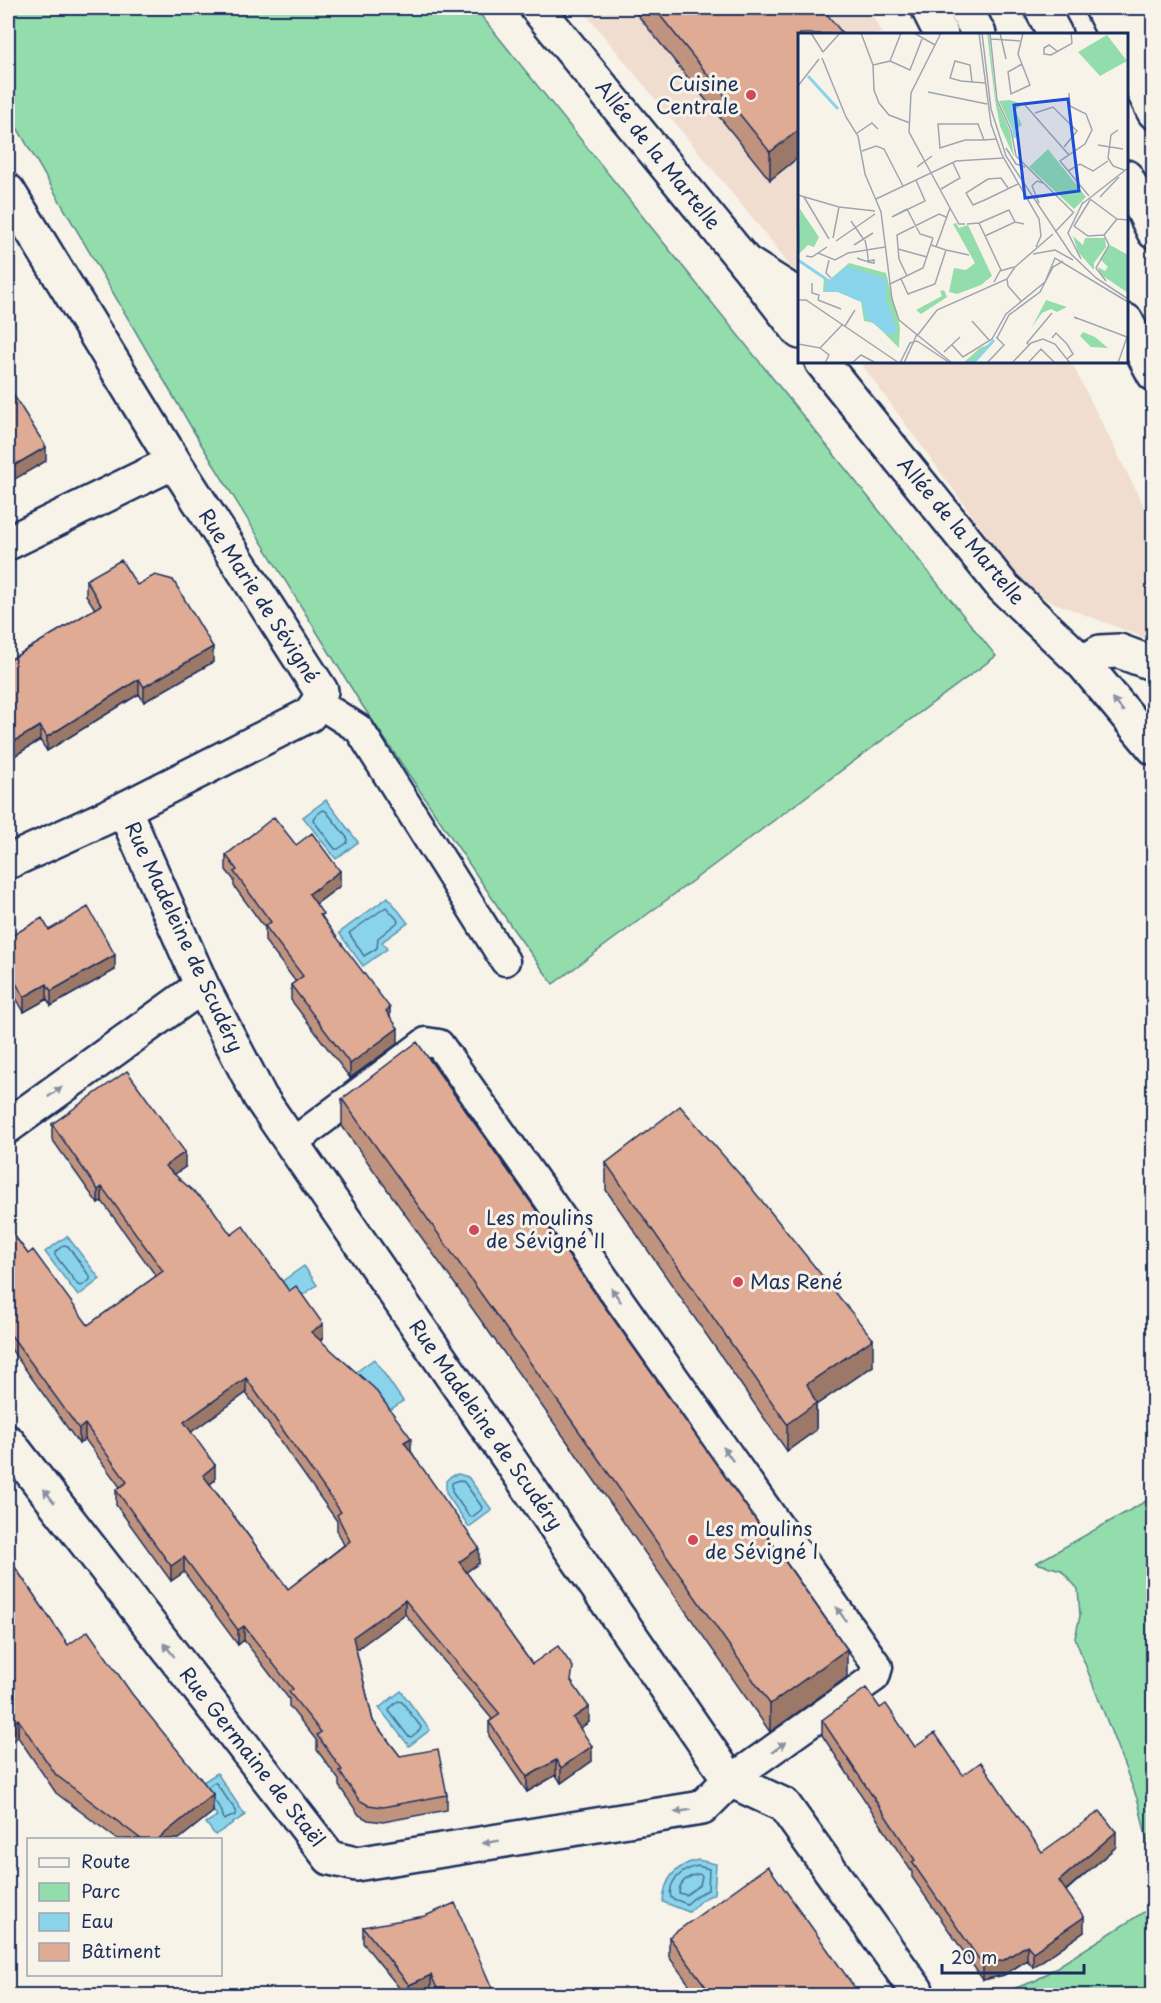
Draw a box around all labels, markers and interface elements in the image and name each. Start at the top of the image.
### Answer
inset map [798,33,1128,363]
place label: Cuisine Centrale [656,68,739,121]
street label: Allée de la Martelle [589,73,729,236]
marker: Cuisine Centrale [744,88,758,102]
street label: Allée de la Martelle [891,450,1033,611]
street label: Rue Marie de Sévigné [192,502,328,689]
one-way arrow [1113,698,1125,713]
street label: Rue Madeleine de Scudéry [118,816,252,1057]
one-way arrow [46,1086,62,1098]
place label: Les moulins de Sévigné II [486,1202,605,1255]
marker: Les moulins de Sévigné II [467,1223,481,1237]
place label: Mas René [750,1266,843,1296]
marker: Mas René [731,1275,745,1289]
one-way arrow [610,1288,622,1304]
street label: Rue Madeleine de Scudéry [402,1313,571,1536]
one-way arrow [723,1447,735,1462]
one-way arrow [44,1488,56,1503]
place label: Les moulins de Sévigné I [705,1513,819,1566]
marker: Les moulins de Sévigné I [686,1533,700,1547]
one-way arrow [835,1606,847,1622]
one-way arrow [164,1642,176,1657]
street label: Rue Germaine de Staël [173,1660,333,1853]
one-way arrow [771,1742,786,1754]
one-way arrow [674,1807,693,1816]
legend [27,1838,222,1976]
one-way arrow [481,1838,500,1847]
text: Route [81,1847,131,1874]
text: Parc [81,1877,120,1904]
text: Eau [81,1907,113,1934]
text: Bâtiment [81,1937,161,1964]
scale bar [942,1937,1084,1975]
text: 20 m [951,1943,997,1970]

